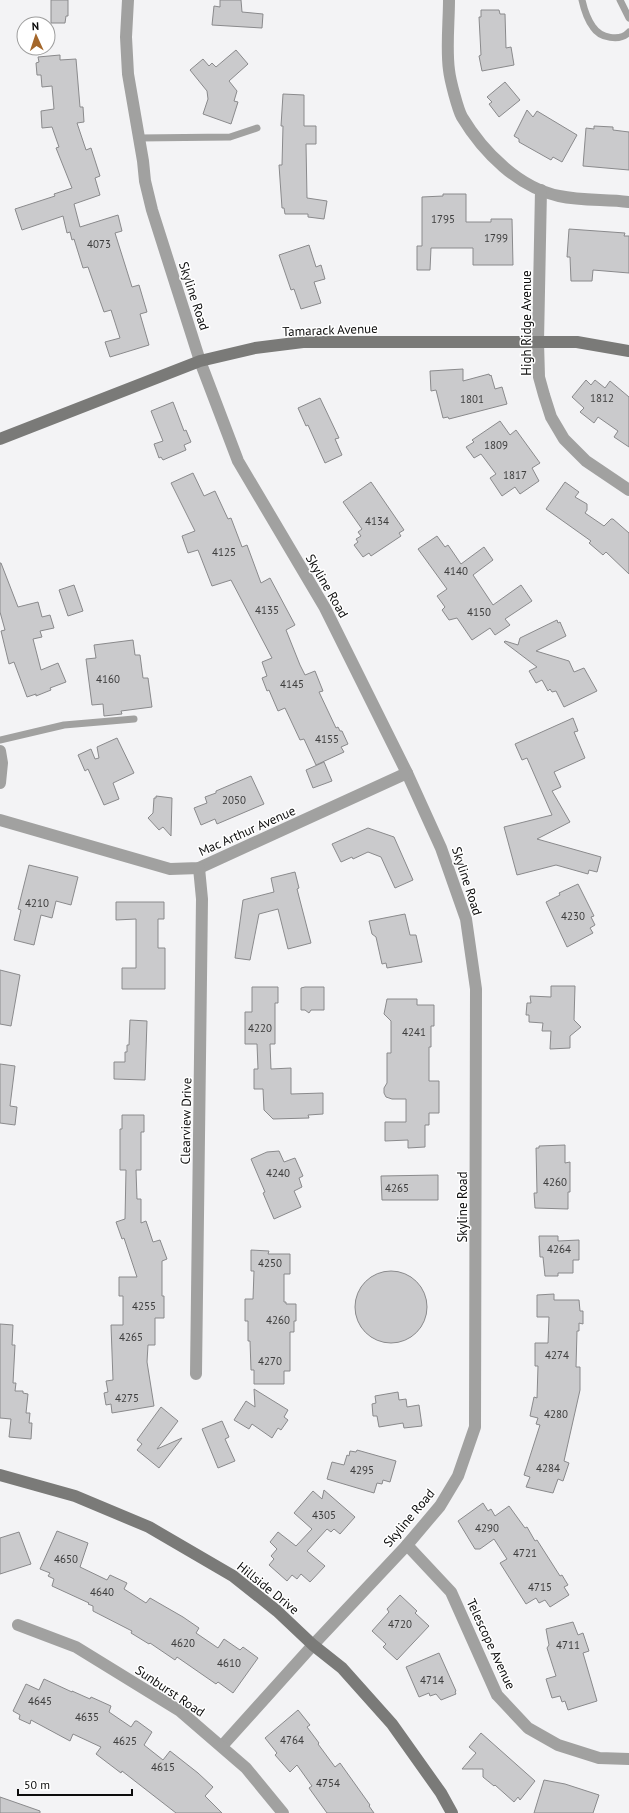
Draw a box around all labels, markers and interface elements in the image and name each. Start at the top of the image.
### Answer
north arrow [16,16,56,56]
text: N [31,19,39,33]
house number: 1795 [431,212,455,226]
house number: 1799 [484,231,508,245]
house number: 4073 [87,237,111,251]
street label: Skyline Road [175,260,213,332]
street label: High Ridge Avenue [518,270,535,376]
street label: Tamarack Avenue [282,320,378,340]
house number: 1812 [590,391,614,405]
house number: 1801 [460,392,484,406]
house number: 1809 [484,438,508,452]
house number: 1817 [503,468,527,482]
house number: 4134 [365,514,389,528]
house number: 4125 [212,545,236,559]
street label: Skyline Road [302,551,352,621]
house number: 4140 [444,564,468,578]
house number: 4135 [255,603,279,617]
house number: 4150 [467,605,491,619]
house number: 4160 [96,672,120,686]
house number: 4145 [280,677,304,691]
house number: 4155 [315,732,339,746]
house number: 2050 [222,793,246,807]
street label: Mac Arthur Avenue [196,802,298,860]
street label: Skyline Road [448,845,486,917]
house number: 4210 [25,896,49,910]
house number: 4230 [561,909,585,923]
house number: 4220 [248,1021,272,1035]
house number: 4241 [402,1025,426,1039]
street label: Clearview Drive [177,1077,195,1165]
house number: 4240 [266,1166,290,1180]
street label: Skyline Road [454,1171,471,1243]
house number: 4260 [543,1175,567,1189]
house number: 4265 [385,1181,409,1195]
house number: 4264 [547,1242,571,1256]
house number: 4250 [258,1256,282,1270]
house number: 4255 [132,1299,156,1313]
house number: 4260 [266,1313,290,1327]
house number: 4265 [119,1330,143,1344]
house number: 4274 [545,1348,569,1362]
house number: 4270 [258,1354,282,1368]
house number: 4275 [115,1391,139,1405]
house number: 4280 [544,1407,568,1421]
house number: 4284 [536,1461,560,1475]
house number: 4295 [350,1463,374,1477]
street label: Skyline Road [380,1485,438,1551]
house number: 4305 [312,1508,336,1522]
house number: 4290 [475,1521,499,1535]
house number: 4721 [513,1546,537,1560]
house number: 4650 [54,1552,78,1566]
street label: Hillside Drive [234,1558,302,1618]
house number: 4715 [528,1580,552,1594]
house number: 4640 [90,1585,114,1599]
street label: Telescope Avenue [463,1596,519,1692]
house number: 4720 [388,1617,412,1631]
house number: 4620 [171,1636,195,1650]
house number: 4711 [556,1638,580,1652]
house number: 4610 [217,1656,241,1670]
street label: Sunburst Road [132,1661,208,1721]
house number: 4714 [420,1673,444,1687]
house number: 4645 [28,1694,52,1708]
house number: 4635 [75,1710,99,1724]
house number: 4764 [280,1733,304,1747]
house number: 4625 [113,1734,137,1748]
house number: 4615 [151,1760,175,1774]
scale bar [18,1771,132,1797]
house number: 4754 [316,1776,340,1790]
text: 50 m [24,1777,50,1792]

